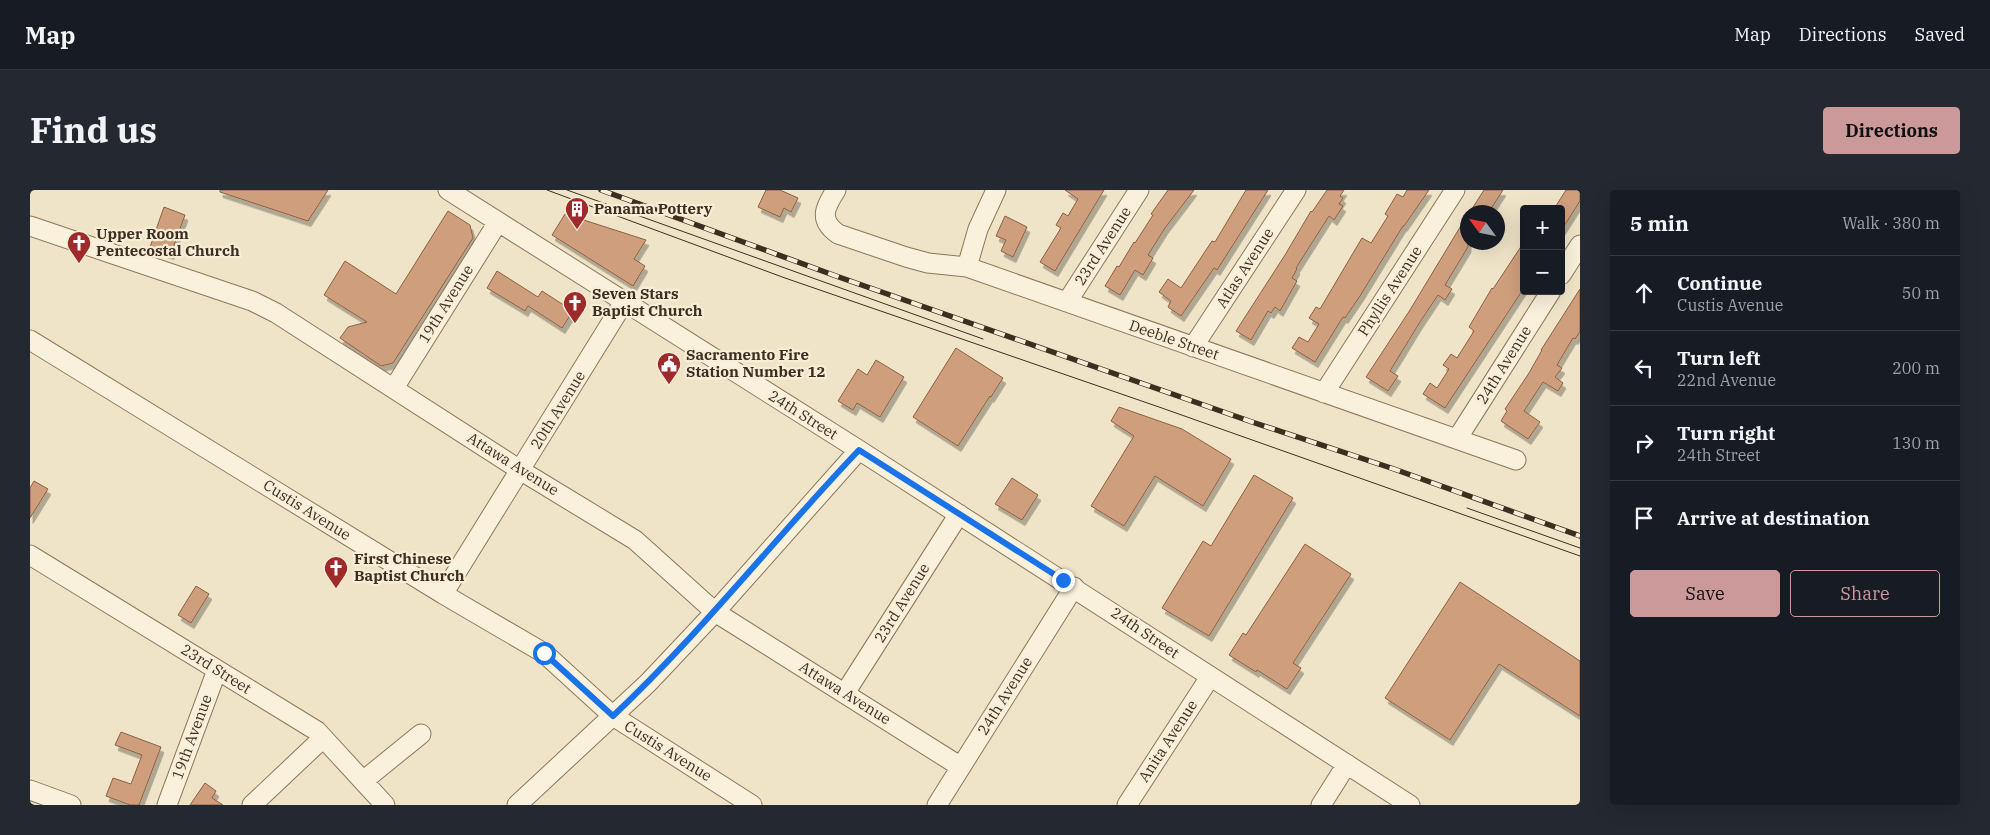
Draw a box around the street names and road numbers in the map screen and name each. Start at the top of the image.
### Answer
street label: 23rd Avenue [1070,203,1135,289]
street label: Atlas Avenue [1212,224,1277,311]
street label: Phyllis Avenue [1353,242,1426,339]
street label: 19th Avenue [414,261,477,346]
street label: Deeble Street [1127,315,1222,364]
street label: 24th Avenue [1472,322,1535,407]
street label: 20th Avenue [526,367,589,452]
street label: 24th Street [765,386,841,443]
street label: Attawa Avenue [464,428,563,499]
street label: Custis Avenue [260,475,355,544]
street label: 23rd Avenue [870,560,933,646]
street label: 24th Street [1108,603,1183,662]
street label: 23rd Street [178,639,255,698]
street label: 24th Avenue [973,653,1036,738]
street label: Attawa Avenue [796,657,895,728]
street label: 19th Avenue [167,692,216,782]
street label: Anita Avenue [1134,696,1201,785]
street label: Custis Avenue [621,716,716,785]

